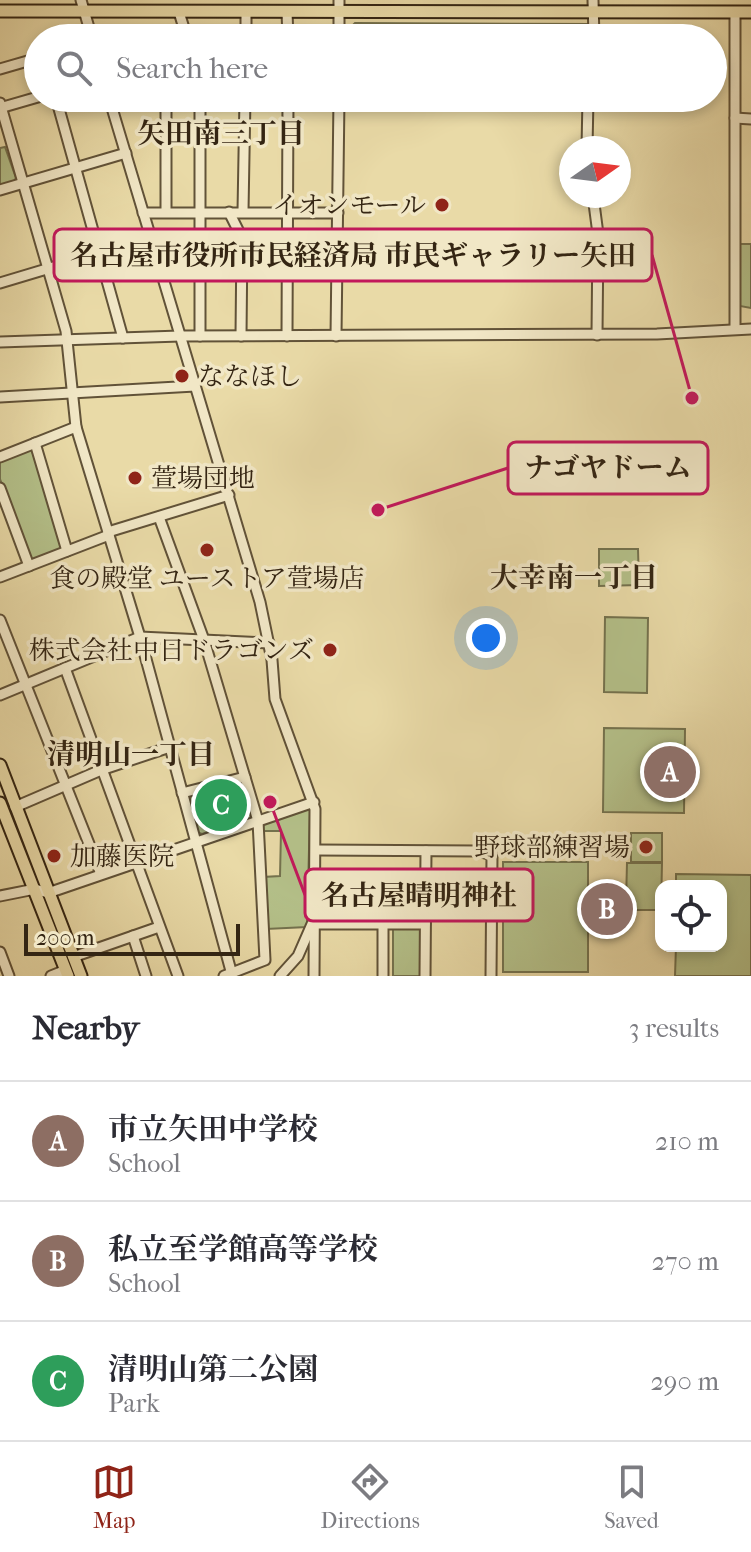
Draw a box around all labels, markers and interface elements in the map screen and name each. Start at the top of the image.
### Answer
search box [24,24,727,112]
icon: search [52,46,96,90]
text: Search here [116,51,268,86]
district label: 矢田南三丁目 [137,117,305,150]
north arrow [559,136,631,208]
place label: イオンモール [272,190,426,221]
marker: イオンモール [433,196,451,214]
callout: 名古屋市役所市民経済局 市民ギャラリー矢田 [54,229,652,281]
text: 名古屋市役所市民経済局 市民ギャラリー矢田 [70,239,636,272]
place label: ななほし [198,361,302,392]
marker: ななほし [173,367,191,385]
callout: ナゴヤドーム [508,442,708,494]
text: ナゴヤドーム [525,451,691,484]
place label: 萱場団地 [151,463,255,494]
marker: 萱場団地 [126,469,144,487]
marker: 食の殿堂 ユーストア萱場店 [198,541,216,559]
district label: 大幸南一丁目 [490,561,658,594]
place label: 食の殿堂 ユーストア萱場店 [49,563,365,594]
your location [466,618,506,658]
place label: 株式会社中日ドラゴンズ [29,635,314,666]
marker: 株式会社中日ドラゴンズ [321,641,339,659]
district label: 清明山一丁目 [47,738,215,771]
pin: A [644,742,696,802]
pin: C [195,775,247,835]
place label: 野球部練習場 [474,832,630,863]
marker: 野球部練習場 [637,838,655,856]
place label: 加藤医院 [70,841,174,872]
marker: 加藤医院 [45,847,63,865]
callout: 名古屋晴明神社 [305,869,533,921]
text: 名古屋晴明神社 [321,879,517,912]
pin: B [581,879,633,939]
map controls [655,880,727,952]
button: locate [655,880,727,952]
scale bar [24,920,240,956]
text: 200 m [36,925,95,951]
text: Nearby [32,1008,139,1048]
text: 3 results [629,1013,719,1044]
text: 市立矢田中学校 [108,1112,318,1147]
text: A [50,1126,66,1157]
text: 210 m [655,1126,719,1157]
text: School [108,1148,181,1179]
text: 私立至学館高等学校 [108,1232,378,1267]
text: B [50,1246,66,1277]
text: 270 m [652,1246,719,1277]
text: School [108,1268,181,1299]
text: 清明山第二公園 [108,1352,318,1387]
text: C [49,1366,67,1397]
text: 290 m [650,1366,719,1397]
text: Park [108,1388,160,1419]
tab: Map [92,1460,136,1534]
tab: Directions [321,1460,420,1534]
tab: Saved [604,1460,659,1534]

